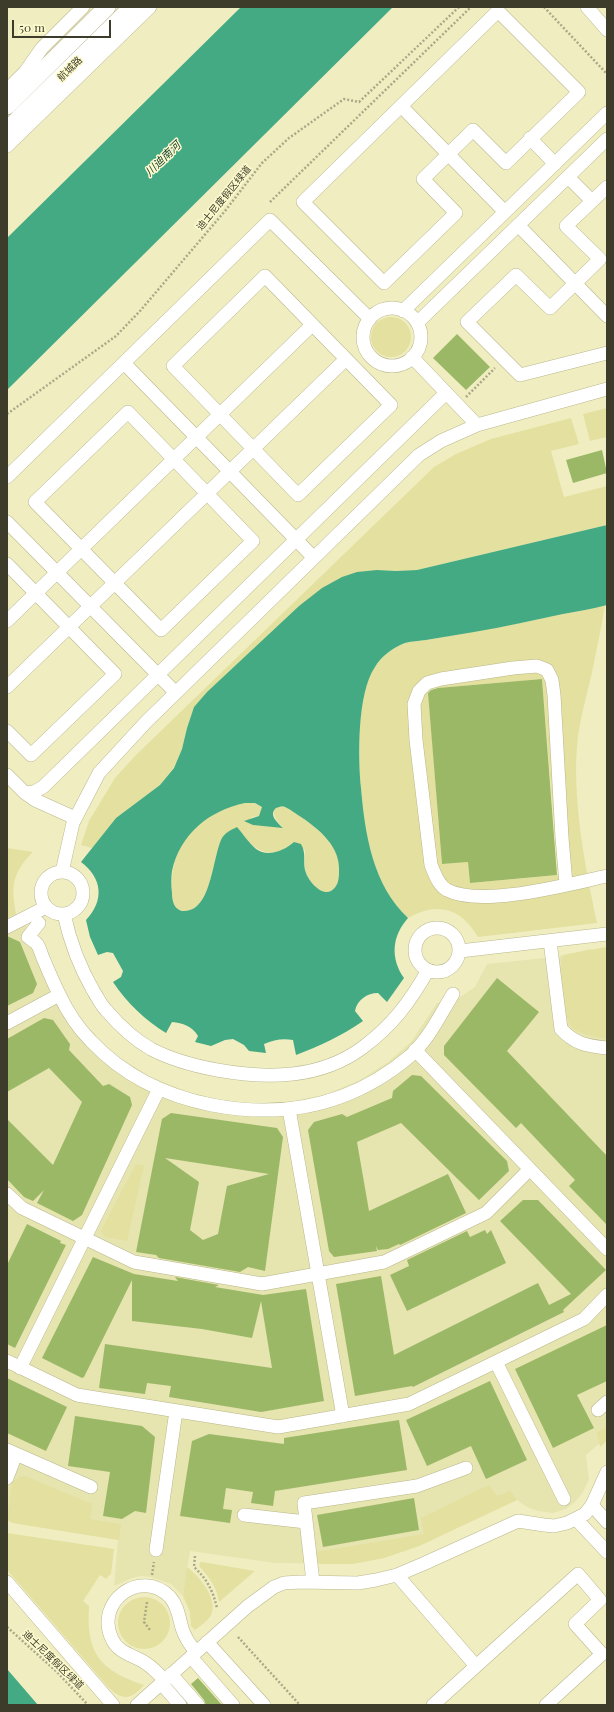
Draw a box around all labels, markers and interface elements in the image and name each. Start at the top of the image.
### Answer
scale bar [14,12,113,38]
text: 50 m [19,19,45,35]
street label: 航城路 [55,54,85,84]
water label: 川迪南河 [143,139,183,179]
street label: 迪士尼度假区绿道 [194,163,254,233]
street label: 迪士尼度假区绿道 [20,1628,86,1692]

